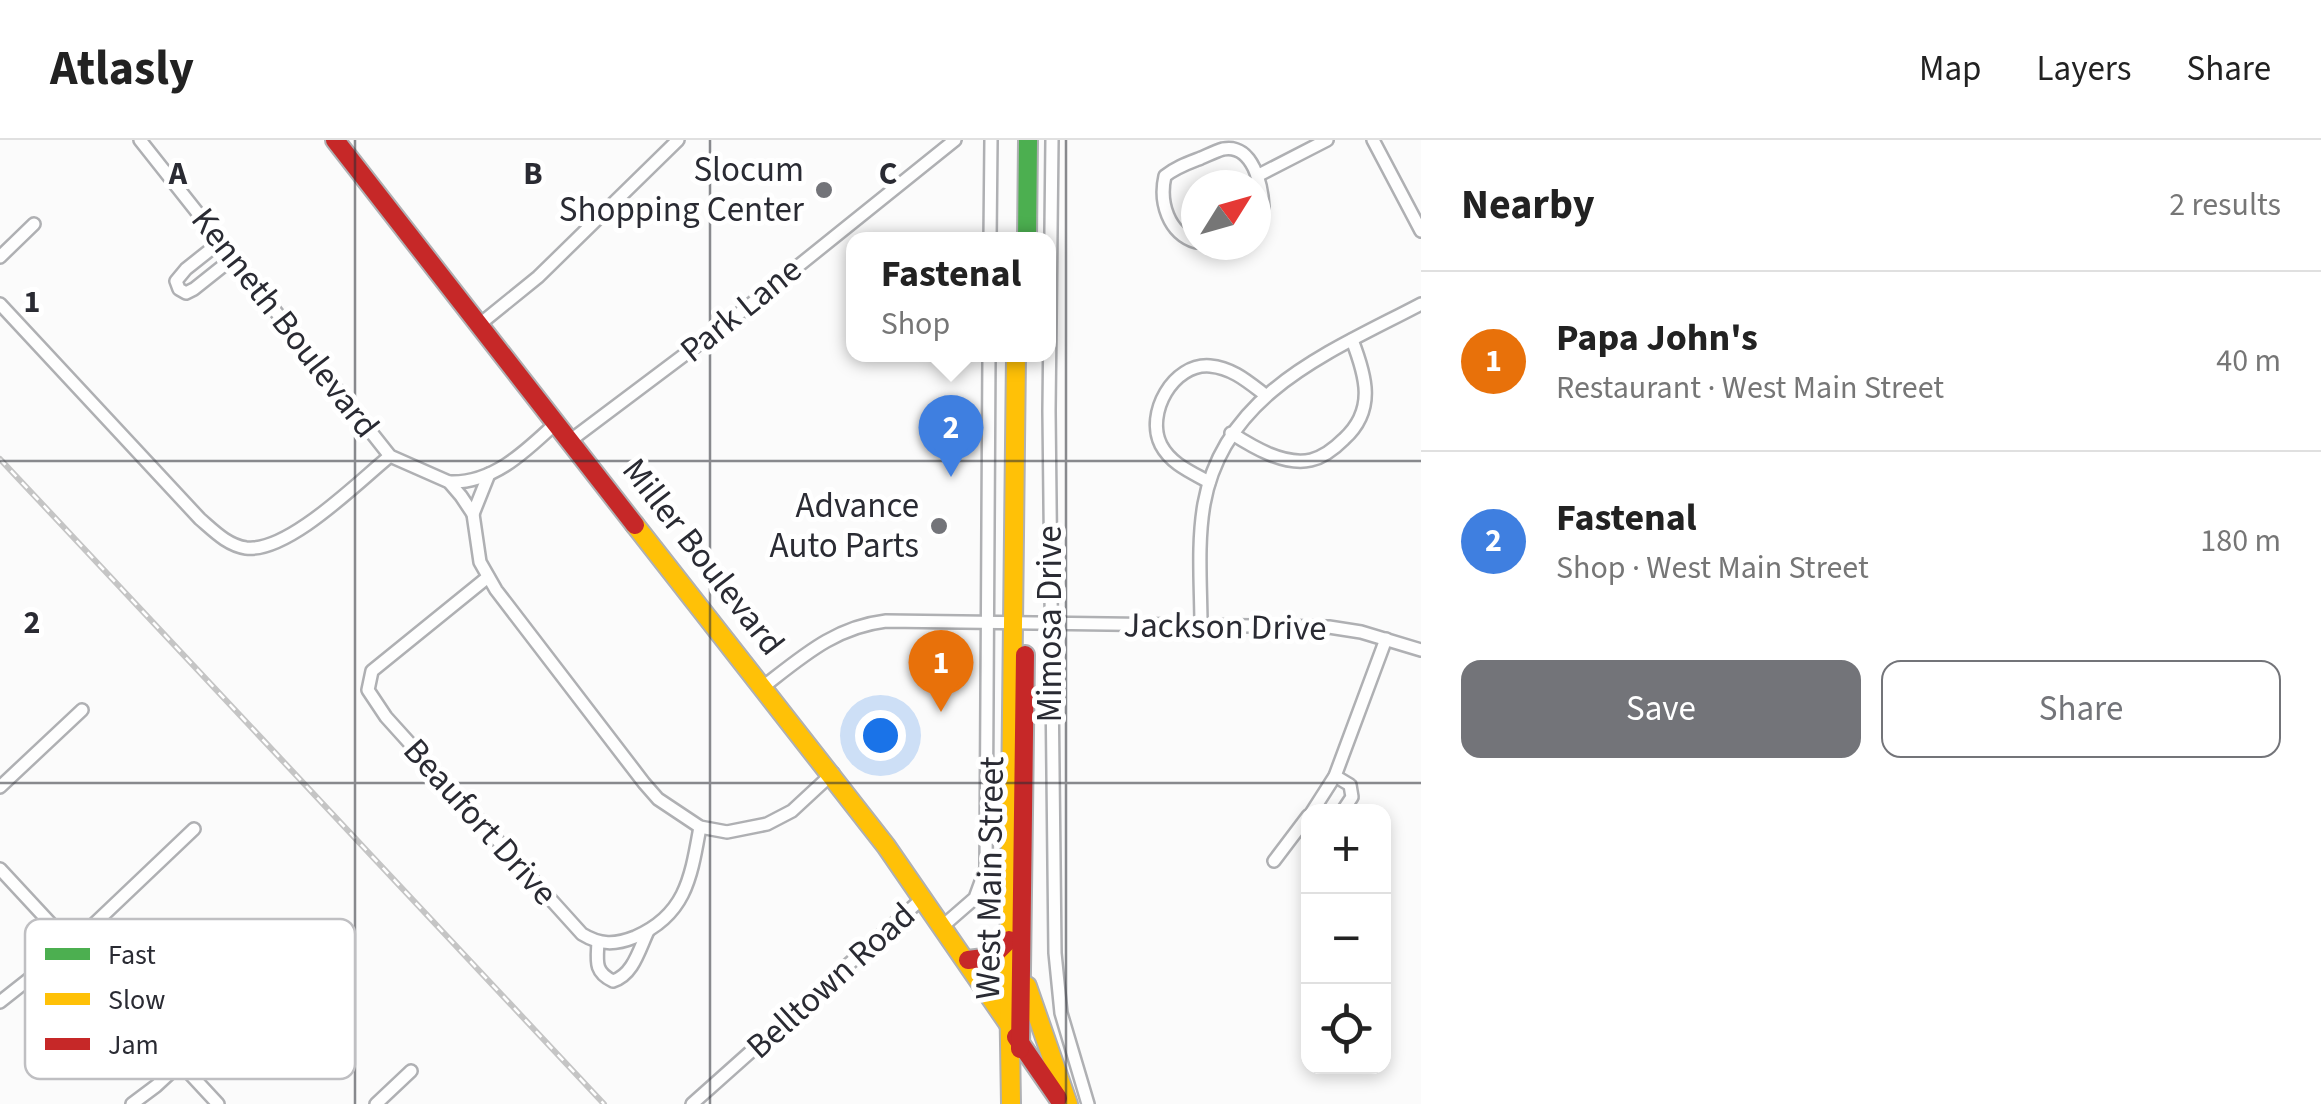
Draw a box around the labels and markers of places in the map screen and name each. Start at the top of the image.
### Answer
place label: Slocum Shopping Center [559,145,805,235]
marker: Slocum Shopping Center [813,179,835,201]
pin: 2 [918,395,984,477]
place label: Advance Auto Parts [770,481,919,571]
marker: Advance Auto Parts [928,515,950,537]
pin: 1 [908,630,974,712]

